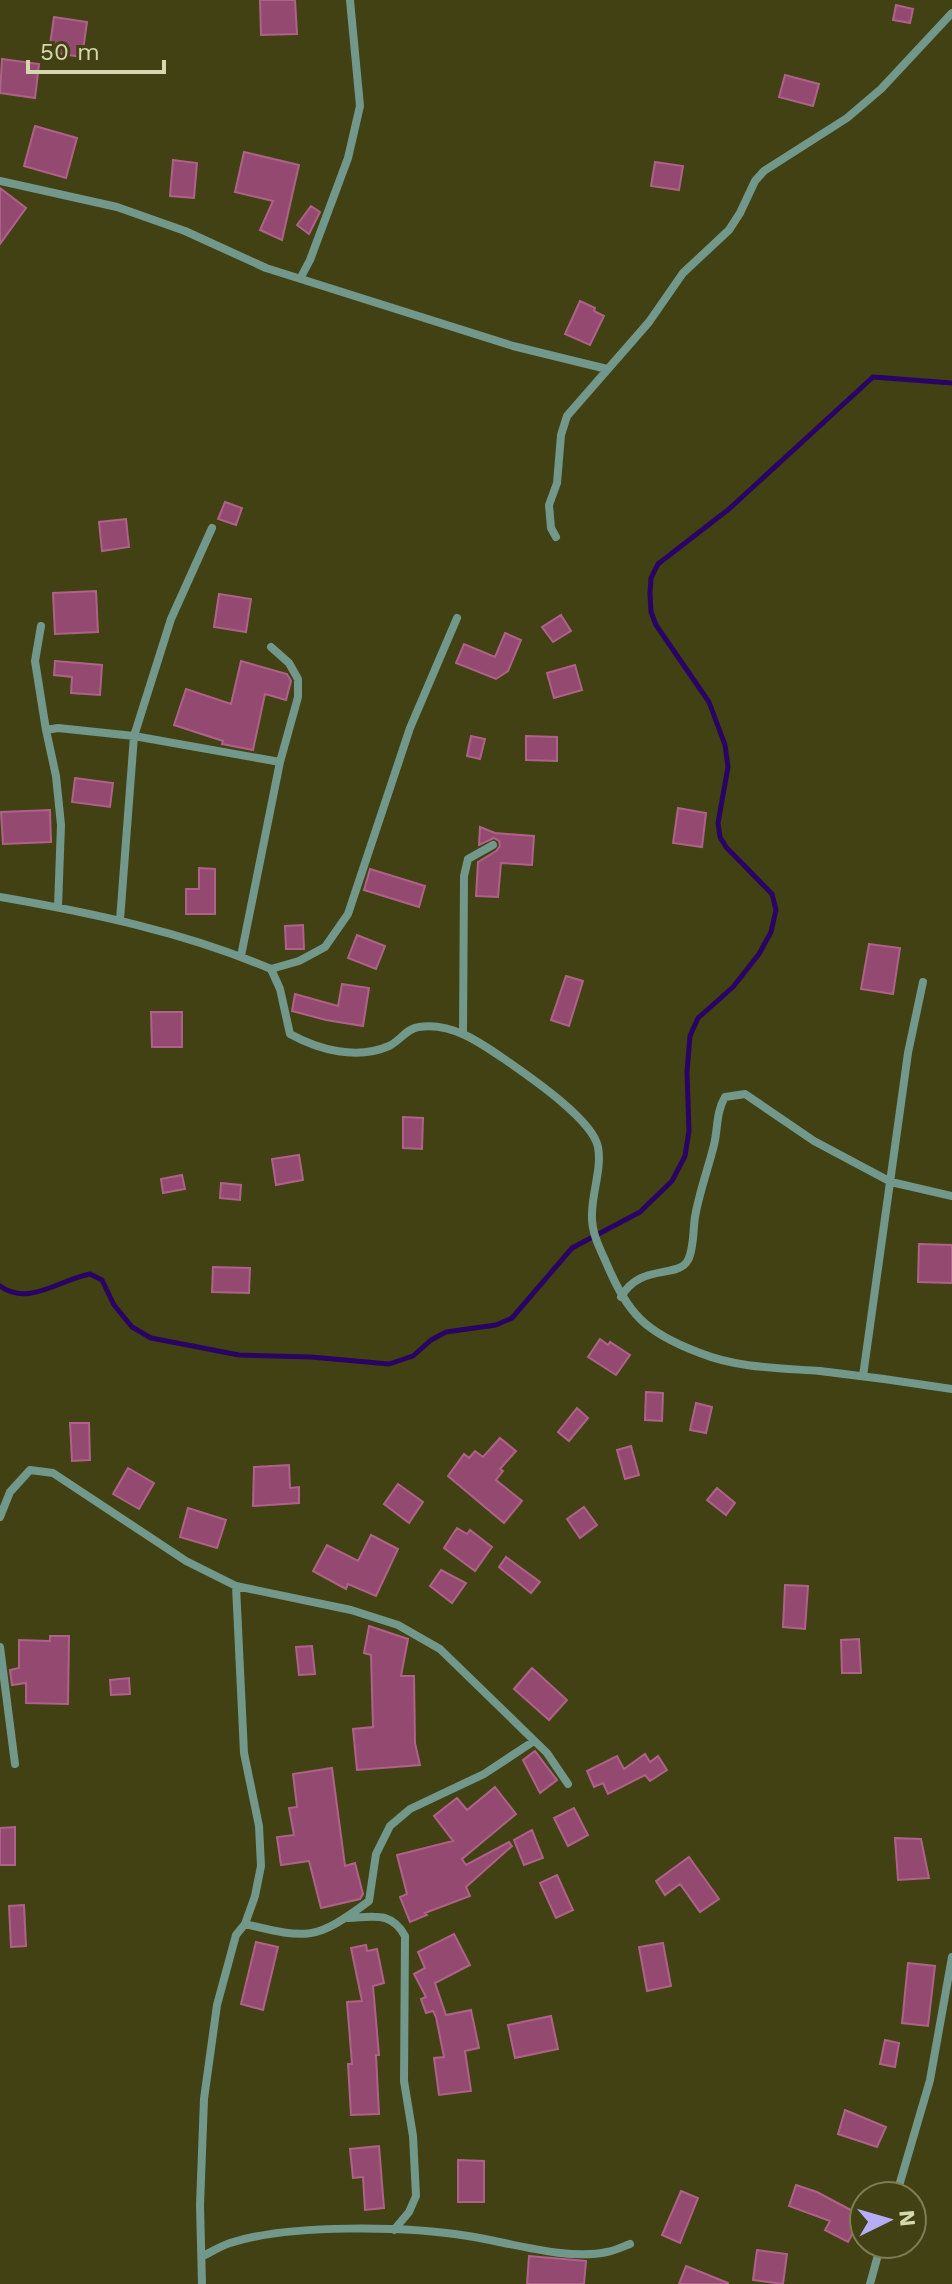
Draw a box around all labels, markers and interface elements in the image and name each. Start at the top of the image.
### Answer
scale bar [28,24,164,74]
text: 50 m [40,38,100,66]
north arrow [848,2180,928,2260]
text: N [894,2209,921,2228]

